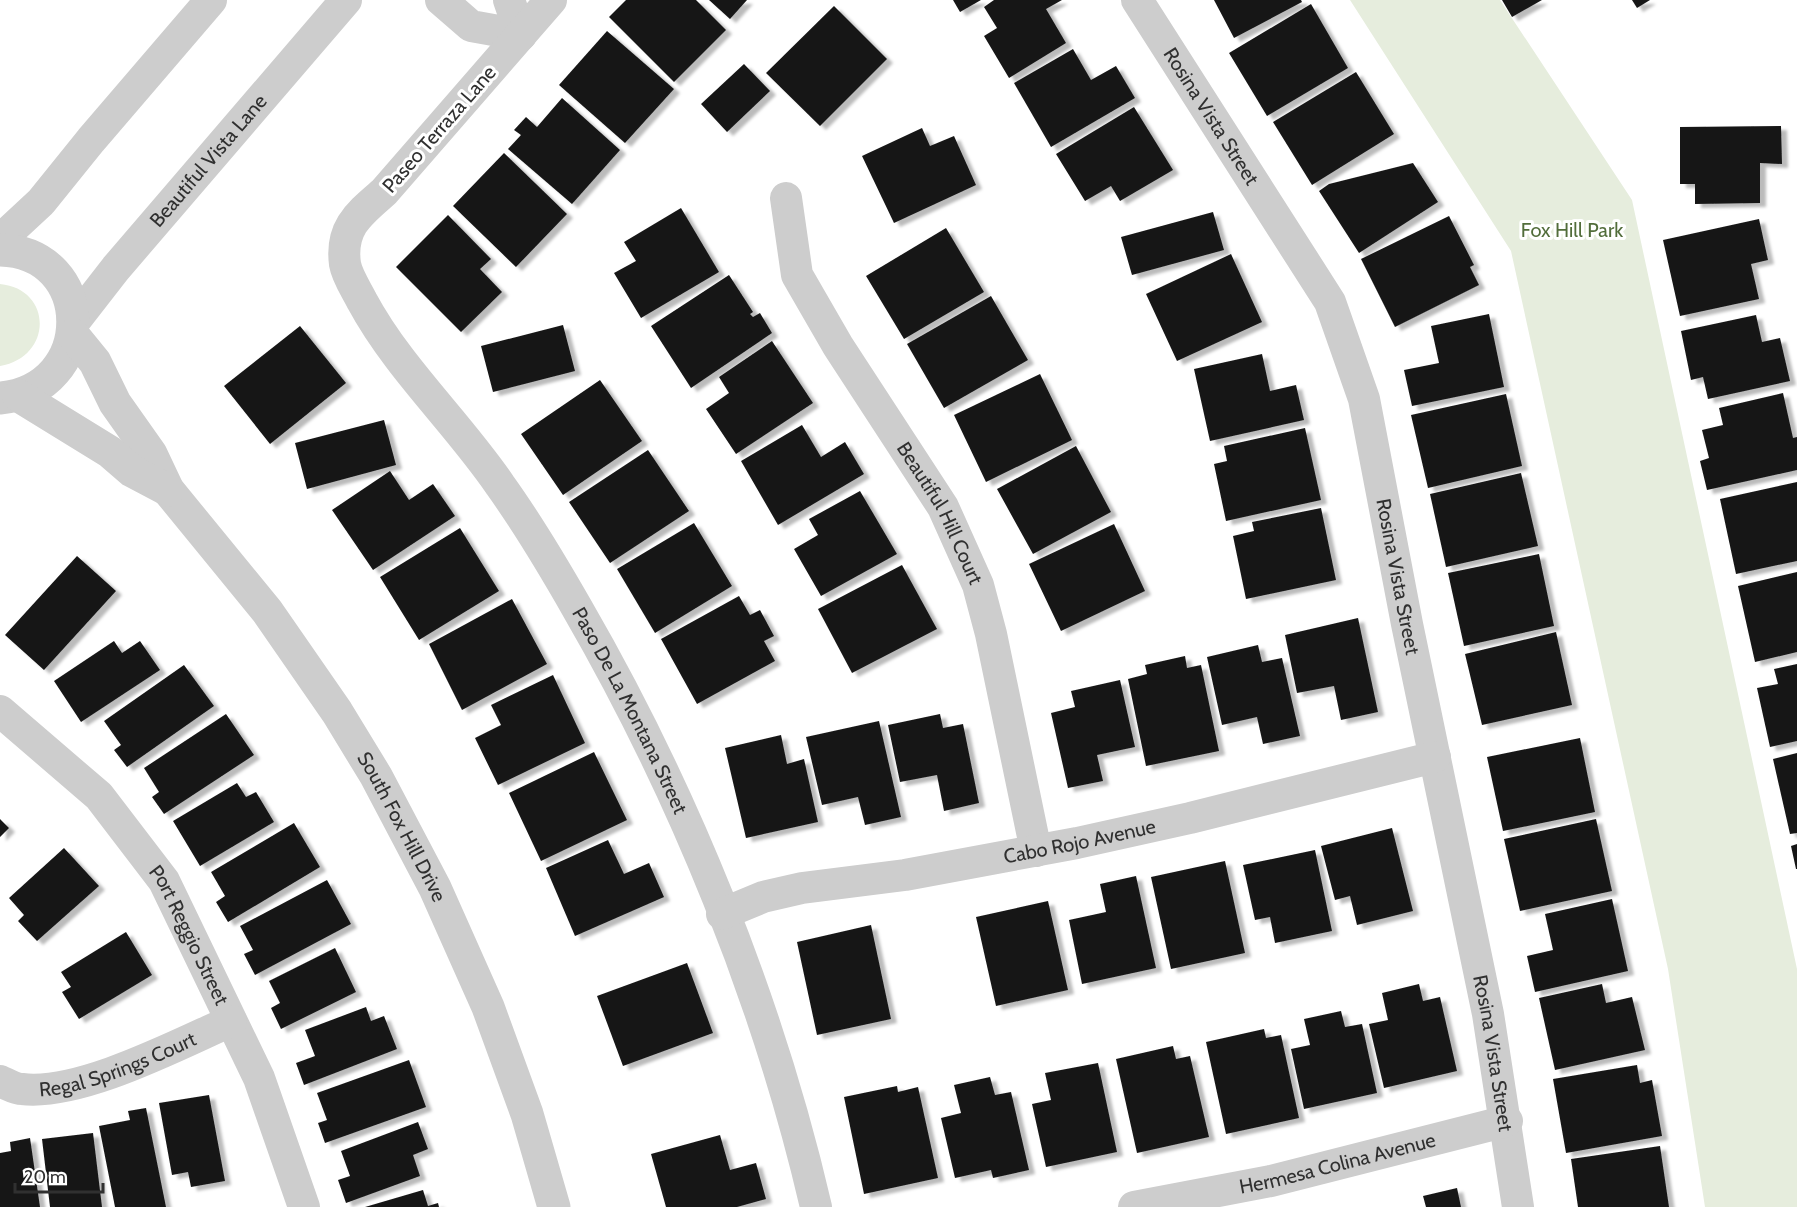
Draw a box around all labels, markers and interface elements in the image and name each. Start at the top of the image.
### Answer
street label: Rosina Vista Street [1159,43,1264,190]
street label: Paseo Terraza Lane [377,60,501,198]
street label: Beautiful Vista Lane [145,89,272,232]
park label: Fox Hill Park [1521,218,1623,242]
street label: Beautiful Hill Court [892,437,988,588]
street label: Rosina Vista Street [1371,497,1425,657]
street label: Paso De La Montana Street [567,603,693,818]
street label: South Fox Hill Drive [352,747,452,906]
street label: Cabo Rojo Avenue [1002,814,1158,868]
street label: Port Reggio Street [144,860,234,1009]
street label: Rosina Vista Street [1468,973,1518,1133]
street label: Regal Springs Court [38,1027,200,1102]
street label: Hermesa Colina Avenue [1237,1128,1438,1199]
scale bar [15,1156,104,1194]
text: 20 m [24,1166,66,1188]

